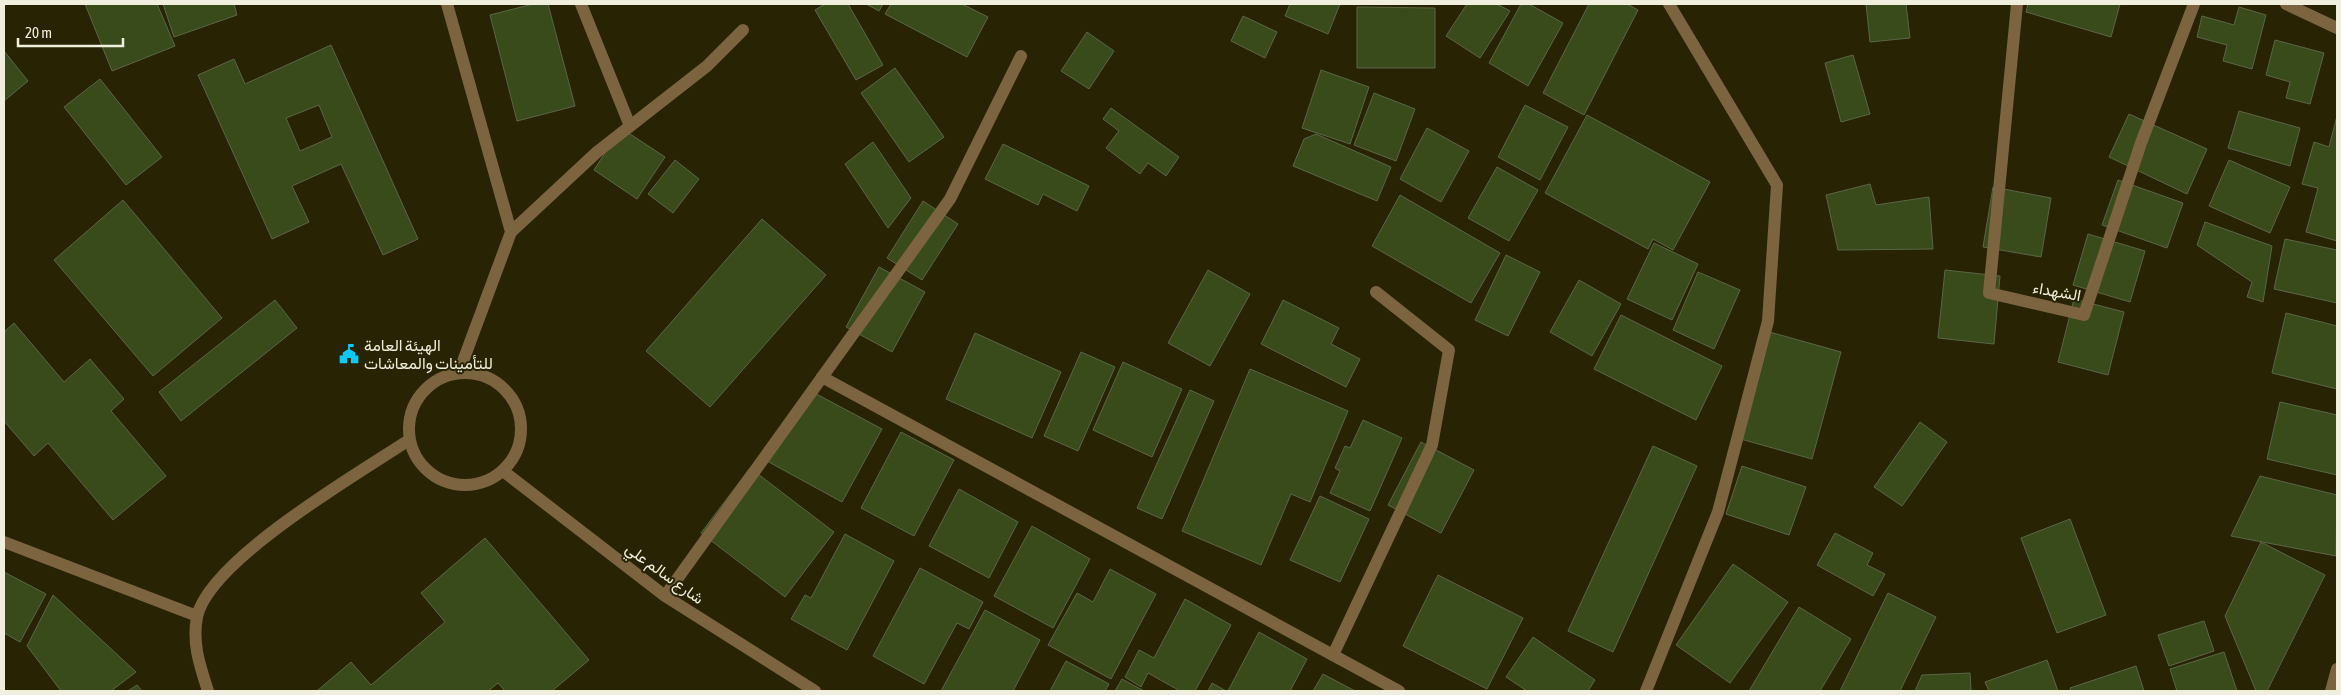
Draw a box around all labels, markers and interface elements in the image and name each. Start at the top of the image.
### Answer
scale bar [18,15,122,47]
text: 20 m [25,24,52,41]
street label: الشهداء [2031,278,2082,306]
place label: الهيئة العامة للتأمينات والمعاشات [364,336,493,374]
public building icon: الهيئة العامة للتأمينات والمعاشات [338,343,360,365]
street label: شارع سالم علي [620,539,707,611]

